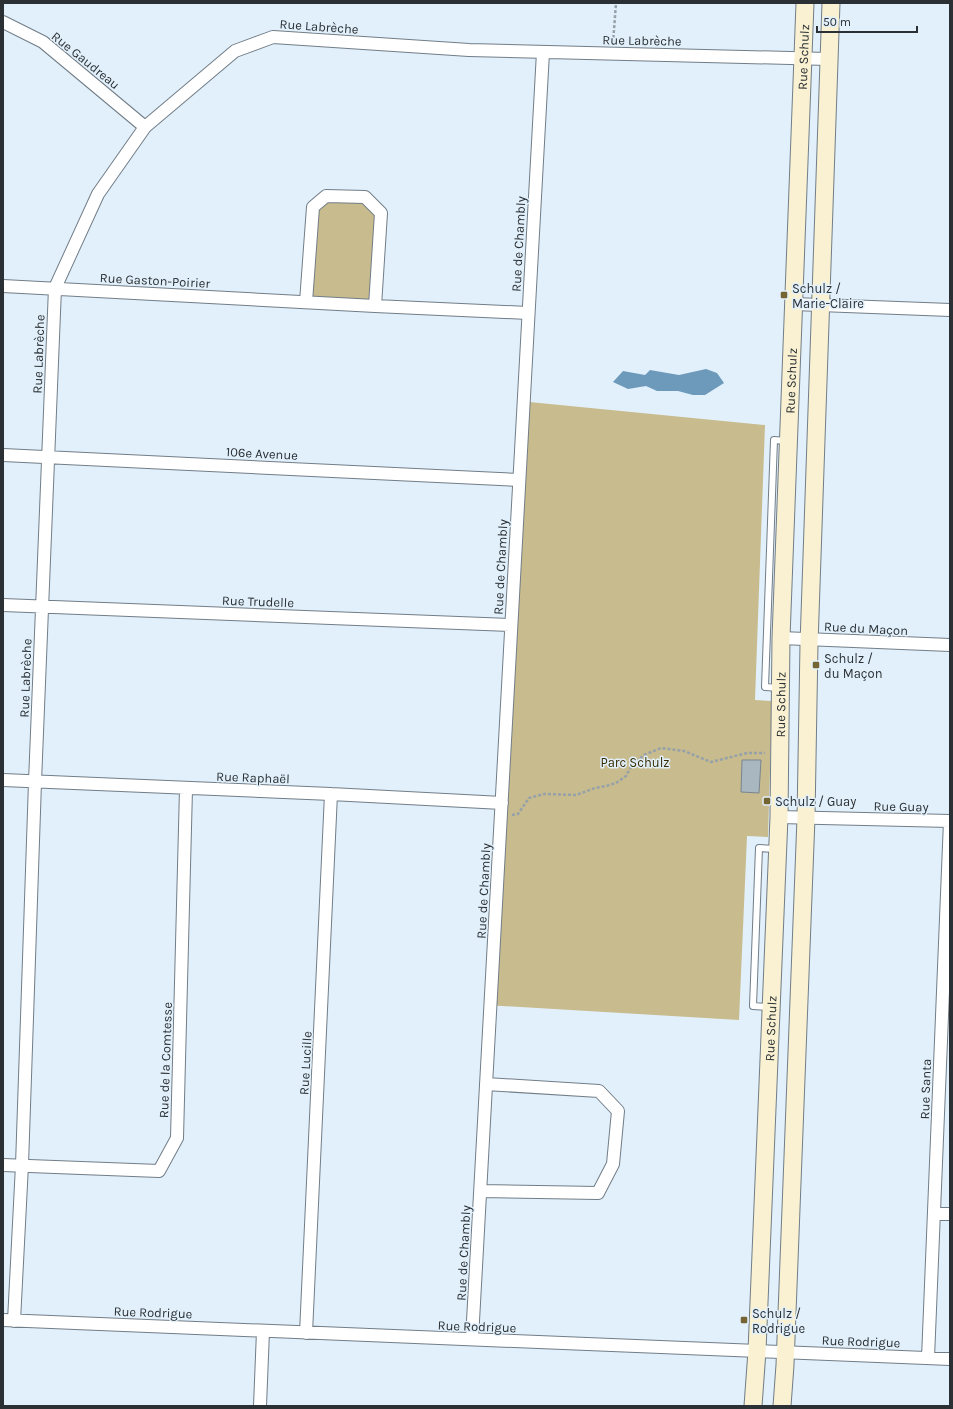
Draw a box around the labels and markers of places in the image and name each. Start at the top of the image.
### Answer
place label: Schulz / Marie-Claire [792,281,864,311]
marker: Schulz / Marie-Claire [779,290,789,300]
place label: Schulz / du Maçon [824,651,883,681]
marker: Schulz / du Maçon [811,660,821,670]
place label: Schulz / Guay [775,794,856,809]
marker: Schulz / Guay [762,796,772,806]
place label: Schulz / Rodrigue [752,1306,806,1336]
marker: Schulz / Rodrigue [739,1315,749,1325]

